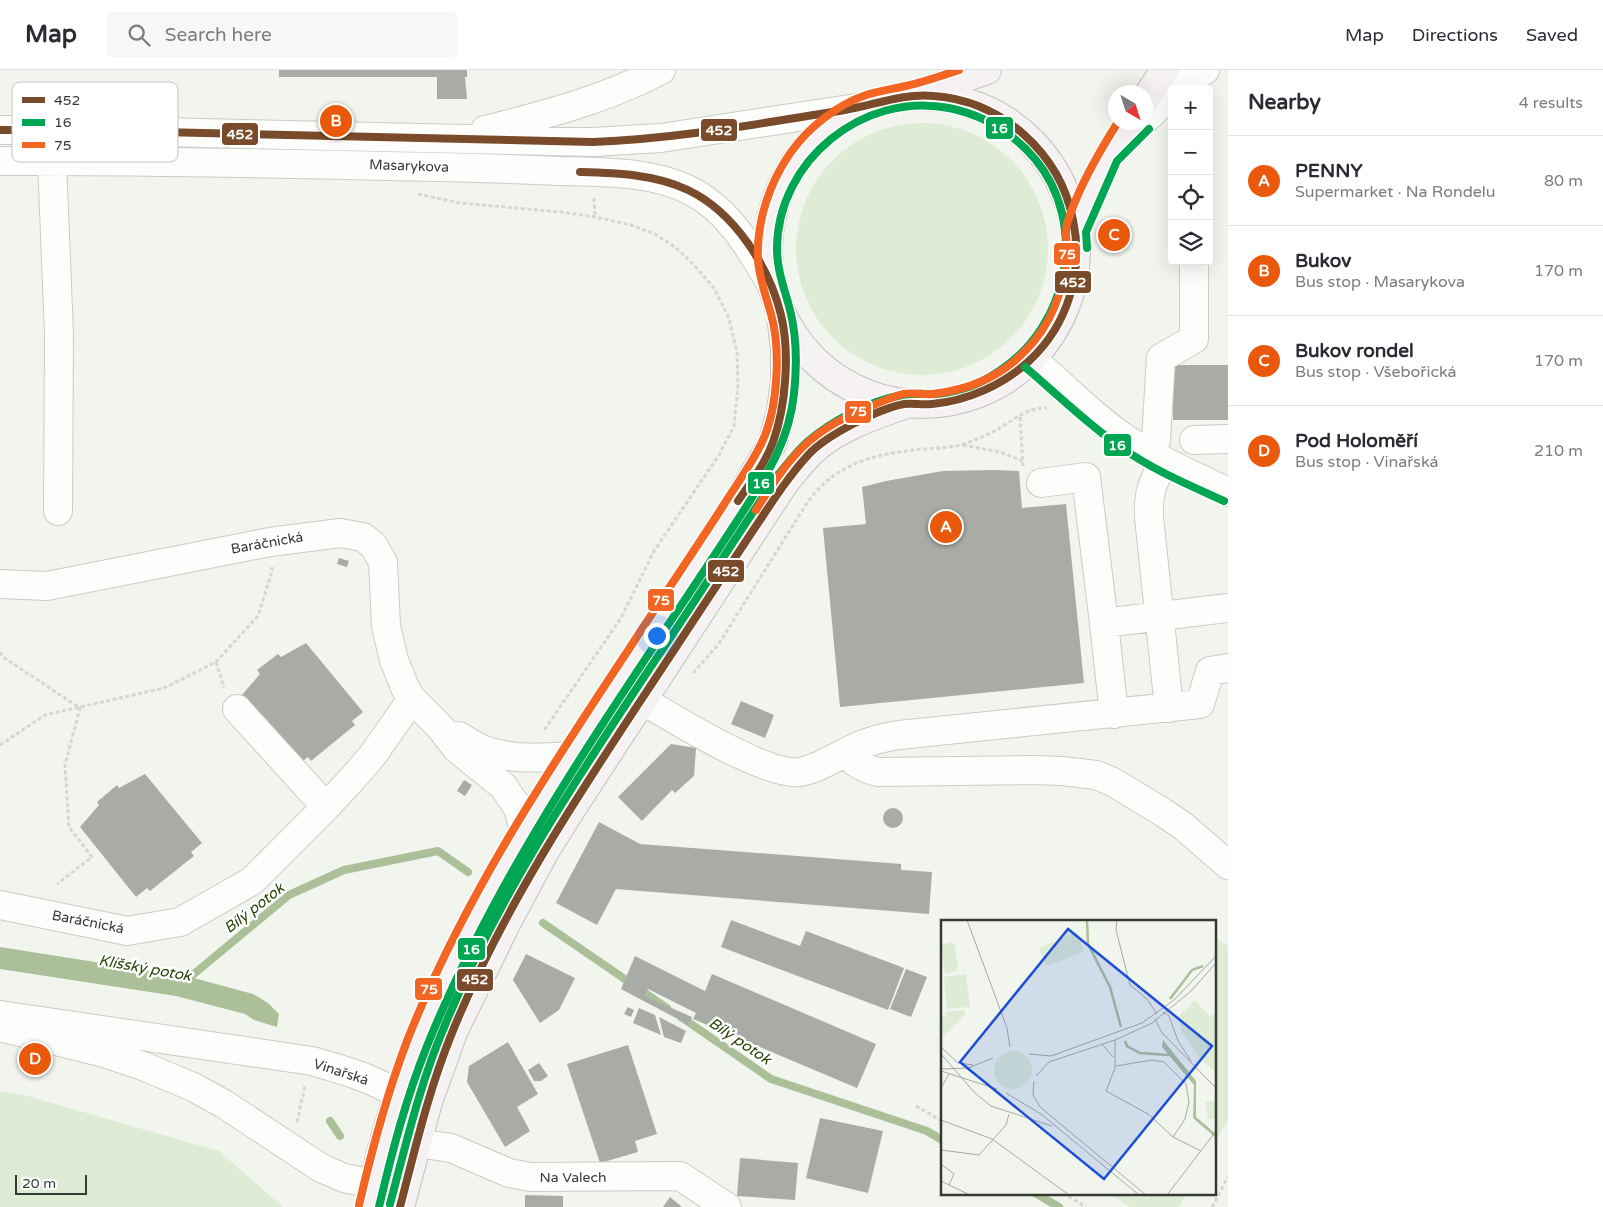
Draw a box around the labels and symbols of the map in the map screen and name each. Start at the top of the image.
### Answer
legend [12,82,178,162]
north arrow [1108,85,1153,130]
text: 452 [54,92,80,109]
pin: B [320,102,352,140]
text: 16 [54,114,72,131]
line badge: 16 [985,116,1014,140]
line badge: 452 [700,118,738,142]
text: 16 [990,120,1008,137]
line badge: 452 [221,122,259,146]
text: 452 [706,122,732,139]
text: 452 [227,126,253,143]
text: 75 [54,137,72,154]
street label: Masarykova [369,156,449,176]
pin: C [1098,216,1130,254]
line badge: 75 [1053,242,1081,266]
text: 75 [1058,246,1076,263]
line badge: 452 [1054,270,1092,294]
text: 452 [1060,274,1086,291]
line badge: 75 [844,400,872,424]
text: 75 [849,403,867,420]
line badge: 16 [1103,433,1132,457]
text: 16 [1108,437,1126,454]
line badge: 16 [747,471,775,495]
text: 16 [752,475,770,492]
pin: A [930,508,962,546]
street label: Baráčnická [230,528,304,558]
line badge: 452 [707,559,745,583]
text: 452 [713,563,739,580]
line badge: 75 [647,588,675,612]
text: 75 [652,592,670,609]
your location [644,623,670,649]
water label: Bílý potok [220,878,289,937]
street label: Baráčnická [51,907,125,937]
inset map [941,920,1216,1194]
line badge: 16 [457,937,486,961]
text: 16 [462,941,480,958]
water label: Klíšský potok [97,951,194,985]
line badge: 452 [456,968,494,992]
text: 452 [462,971,488,988]
line badge: 75 [414,977,443,1001]
text: 75 [420,981,438,998]
water label: Bílý potok [705,1014,776,1069]
pin: D [19,1040,51,1078]
street label: Vinařská [311,1055,371,1089]
street label: Na Valech [540,1169,606,1186]
scale bar [15,1172,88,1195]

